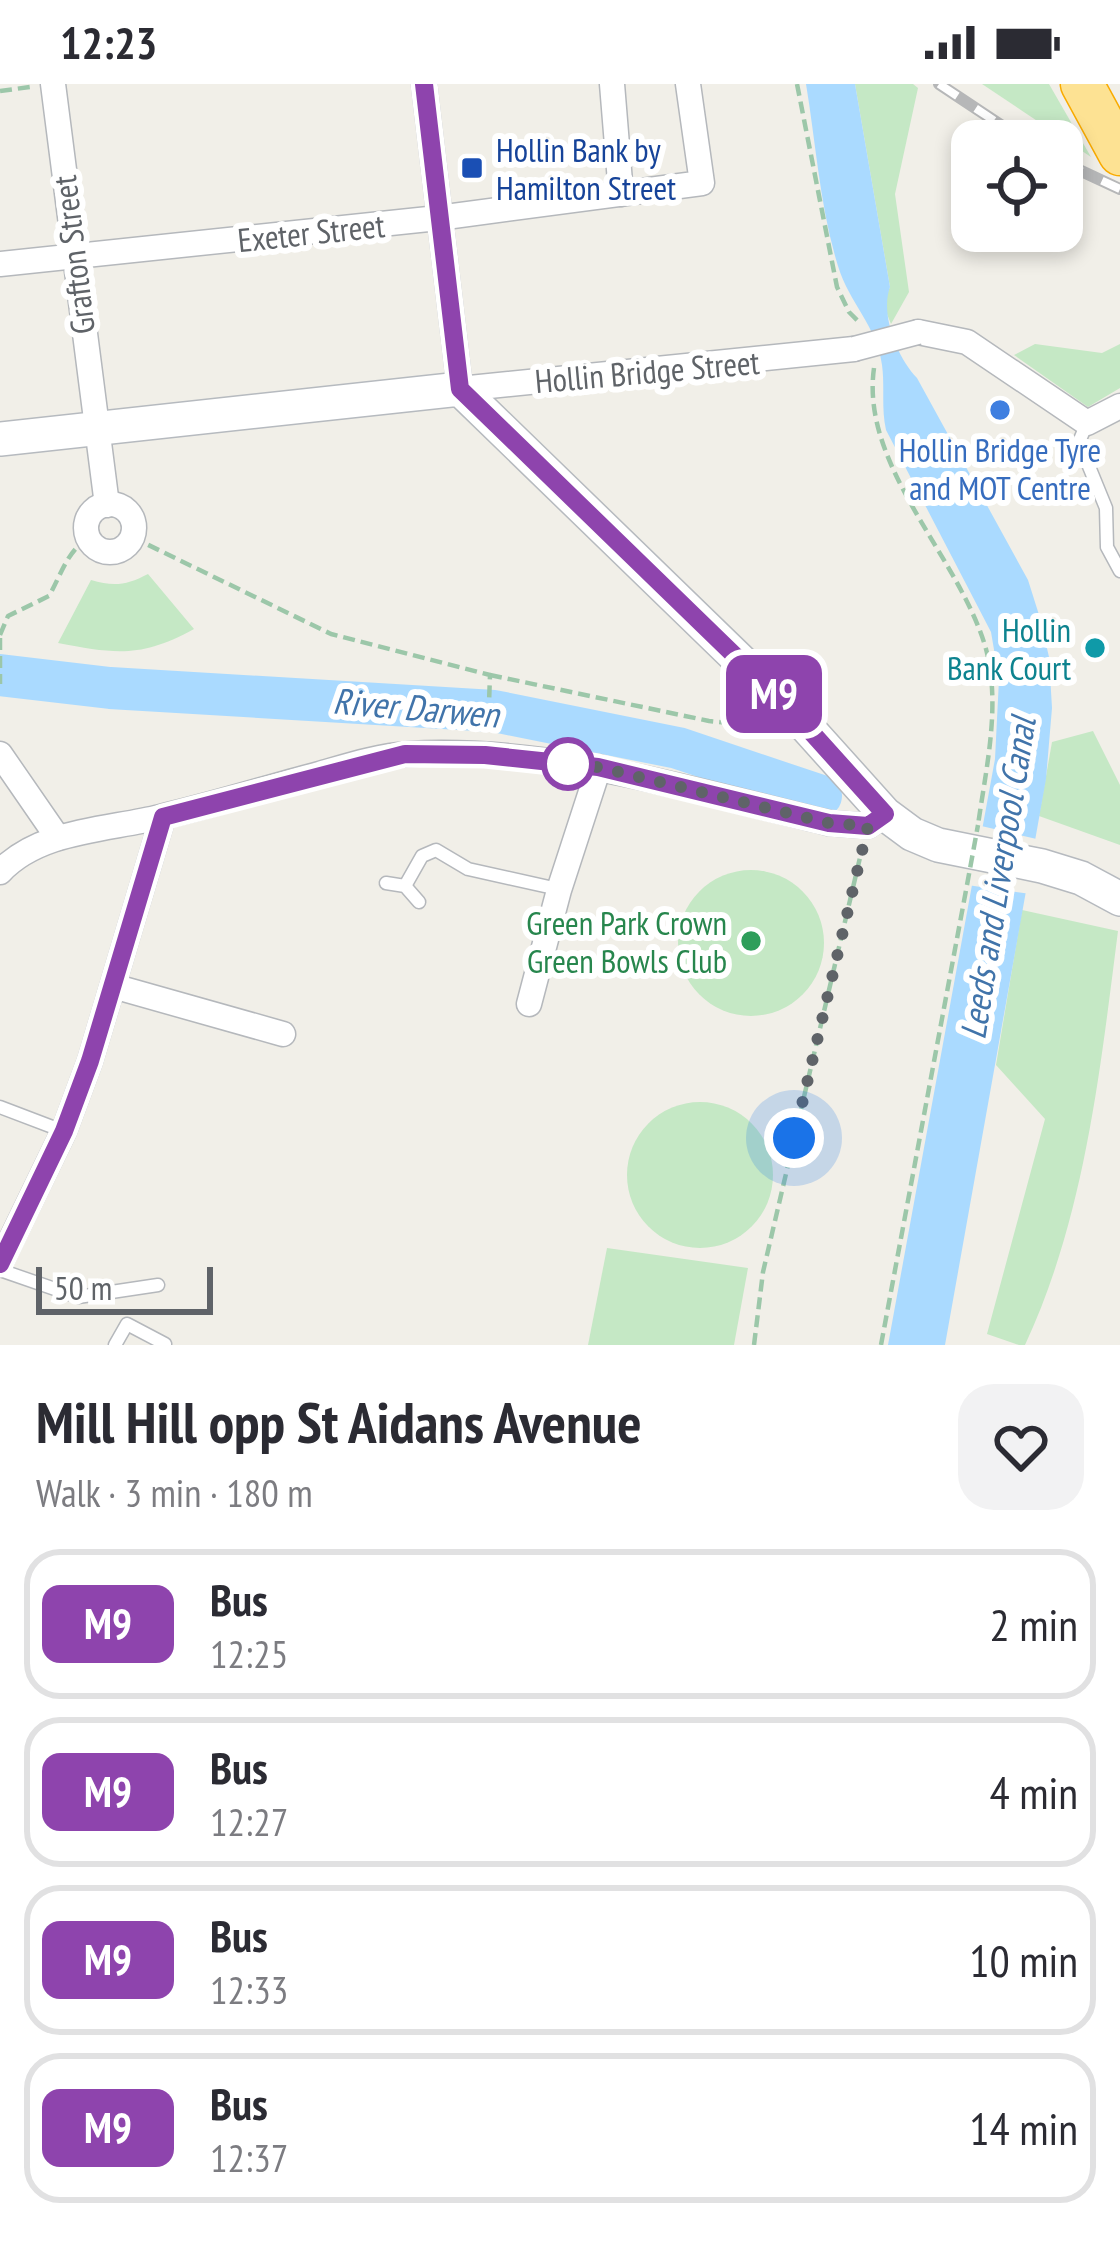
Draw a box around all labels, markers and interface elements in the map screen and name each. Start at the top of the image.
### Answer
text: 12:23 [60,13,157,71]
map controls [951,120,1083,252]
button: locate [951,120,1083,252]
place label: Hollin Bank by Hamilton Street [496,128,676,209]
marker: Hollin Bank by Hamilton Street [459,155,485,181]
street label: Grafton Street [42,173,104,337]
street label: Exeter Street [235,203,387,261]
street label: Hollin Bridge Street [533,340,761,402]
marker: Hollin Bridge Tyre and MOT Centre [987,397,1013,423]
place label: Hollin Bridge Tyre and MOT Centre [899,428,1101,509]
place label: Hollin Bank Court [947,608,1071,689]
marker: Hollin Bank Court [1082,635,1108,661]
line badge: M9 [720,655,828,733]
text: M9 [750,666,798,721]
water label: River Darwen [331,676,503,738]
water label: Leeds and Liverpool Canal [948,710,1046,1042]
unlabelled marker [543,739,593,789]
place label: Green Park Crown Green Bowls Club [526,901,727,982]
marker: Green Park Crown Green Bowls Club [738,928,764,954]
your location [764,1108,824,1168]
scale bar [36,1261,213,1314]
text: 50 m [54,1266,112,1309]
button: heart [958,1384,1084,1510]
text: Mill Hill opp St Aidans Avenue [36,1385,642,1459]
text: Walk · 3 min · 180 m [36,1467,313,1518]
text: Bus [210,1570,268,1628]
text: 2 min [989,1595,1078,1653]
text: M9 [84,1596,132,1651]
text: 12:25 [210,1628,288,1679]
text: Bus [210,1738,268,1796]
text: 4 min [989,1763,1078,1821]
text: M9 [84,1764,132,1819]
text: 12:27 [210,1796,288,1847]
text: Bus [210,1906,268,1964]
text: 10 min [969,1931,1078,1989]
text: M9 [84,1932,132,1987]
text: 12:33 [210,1964,288,2015]
text: Bus [210,2074,268,2132]
text: 14 min [969,2099,1078,2157]
text: M9 [84,2100,132,2155]
text: 12:37 [210,2132,288,2183]

